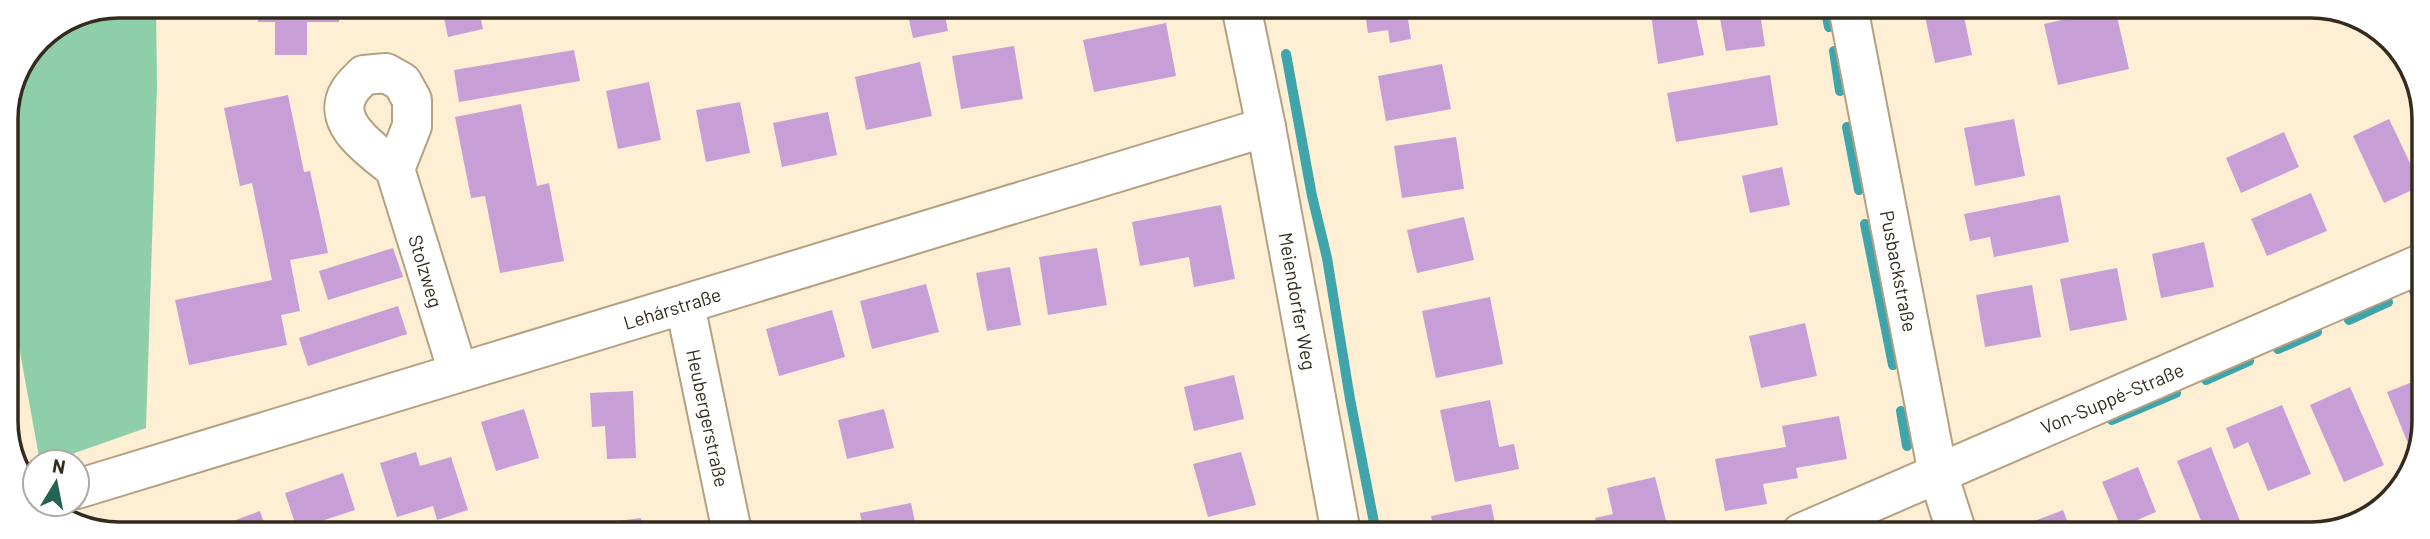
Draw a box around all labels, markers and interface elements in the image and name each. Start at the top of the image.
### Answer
street label: Pusbackstraße [1876,208,1922,334]
street label: Meiendorfer Weg [1275,230,1321,372]
street label: Stolzweg [404,232,448,310]
street label: Lehárstraße [620,282,724,334]
street label: Heubergerstraße [682,347,734,489]
street label: Von-Suppé-Straße [2037,357,2187,439]
north arrow [21,448,91,518]
text: N [51,453,67,478]

